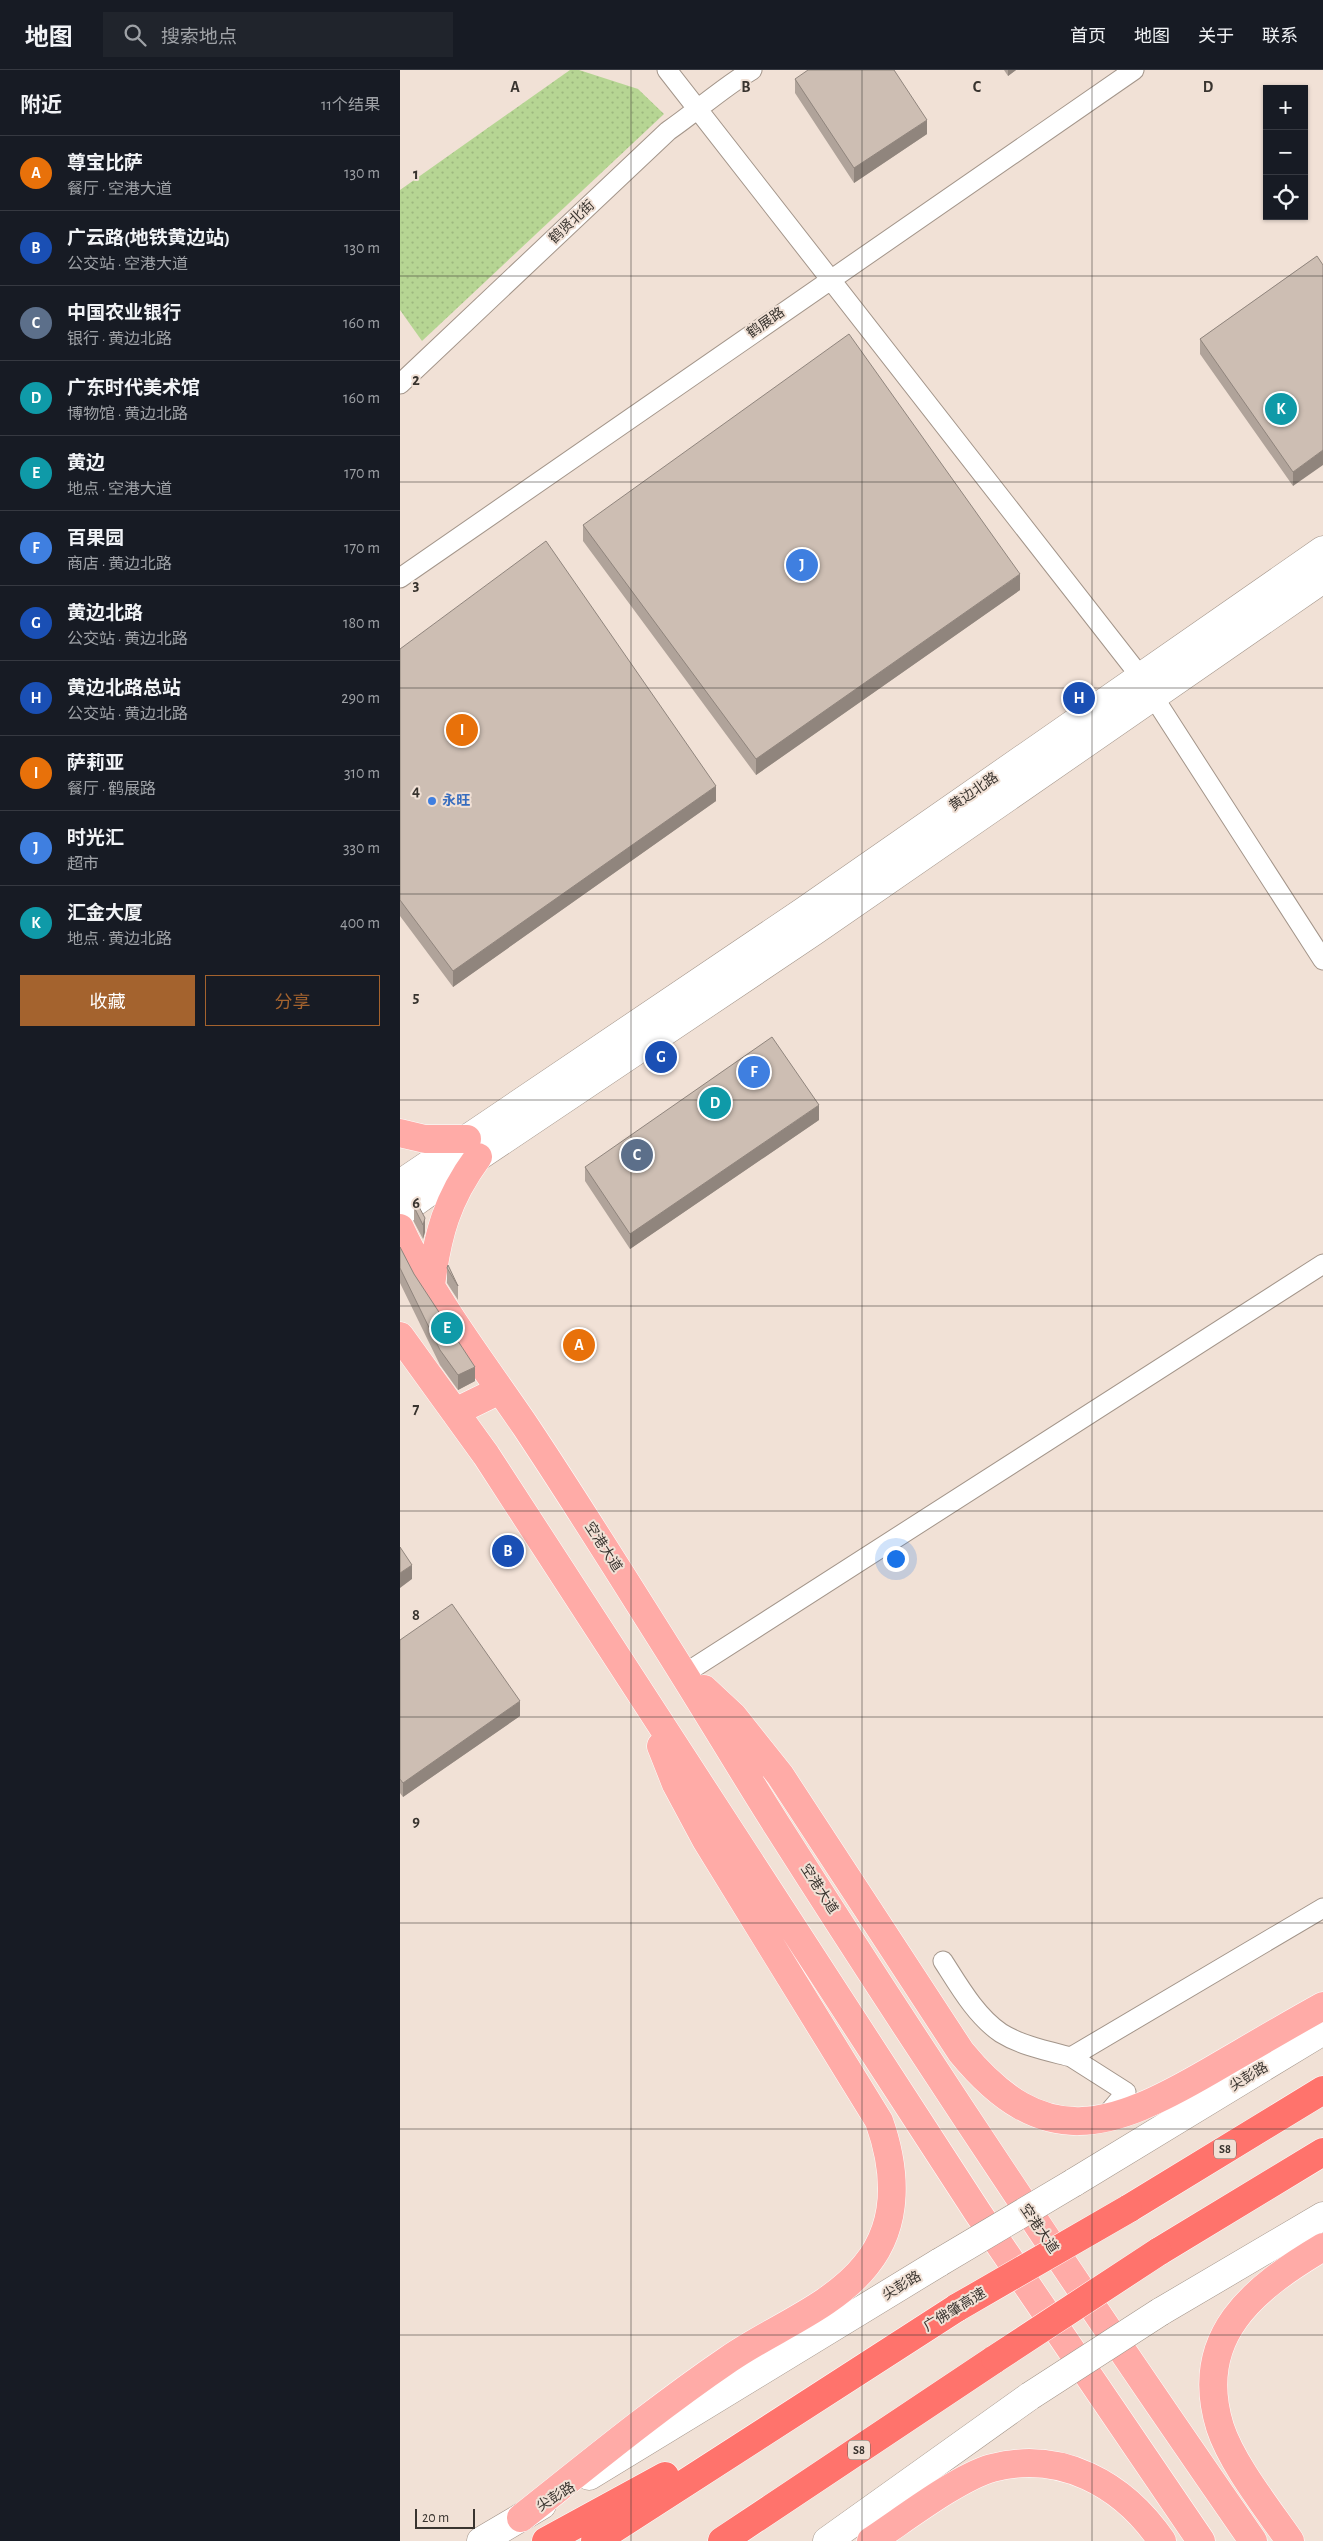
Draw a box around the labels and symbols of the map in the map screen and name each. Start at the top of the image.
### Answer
text: A [510,79,520,95]
text: B [741,79,751,95]
text: C [973,79,982,95]
text: D [1203,79,1214,95]
text: 1 [413,166,419,182]
street label: 鹤贤北街 [545,196,597,246]
street label: 鹤展路 [744,304,787,341]
text: 2 [412,372,420,388]
pin: K [1265,390,1297,428]
pin: J [786,546,818,584]
text: 3 [413,577,420,593]
pin: H [1063,679,1095,717]
pin: I [446,711,478,749]
street label: 黄边北路 [946,769,1001,814]
text: 4 [412,783,420,799]
place label: 永旺 [442,793,470,808]
marker: 永旺 [426,795,438,807]
text: 5 [413,989,420,1005]
pin: G [645,1038,677,1076]
pin: F [738,1053,770,1091]
pin: D [699,1084,731,1122]
pin: C [621,1136,653,1174]
text: 6 [412,1195,420,1211]
pin: E [431,1309,463,1347]
pin: A [563,1326,595,1364]
text: 7 [413,1401,420,1417]
street label: 空港大道 [582,1519,625,1574]
pin: B [492,1532,524,1570]
your location [883,1546,909,1572]
text: 8 [412,1607,420,1623]
text: 9 [412,1813,420,1829]
street label: 空港大道 [798,1861,841,1916]
street label: 尖彭路 [1227,2059,1271,2094]
road number: S8 [1214,2140,1236,2158]
street label: 空港大道 [1018,2201,1061,2256]
street label: 尖彭路 [880,2268,924,2303]
street label: 广佛肇高速 [920,2284,989,2334]
road number: S8 [848,2440,870,2460]
street label: 尖彭路 [534,2479,578,2514]
scale bar [415,2506,475,2529]

